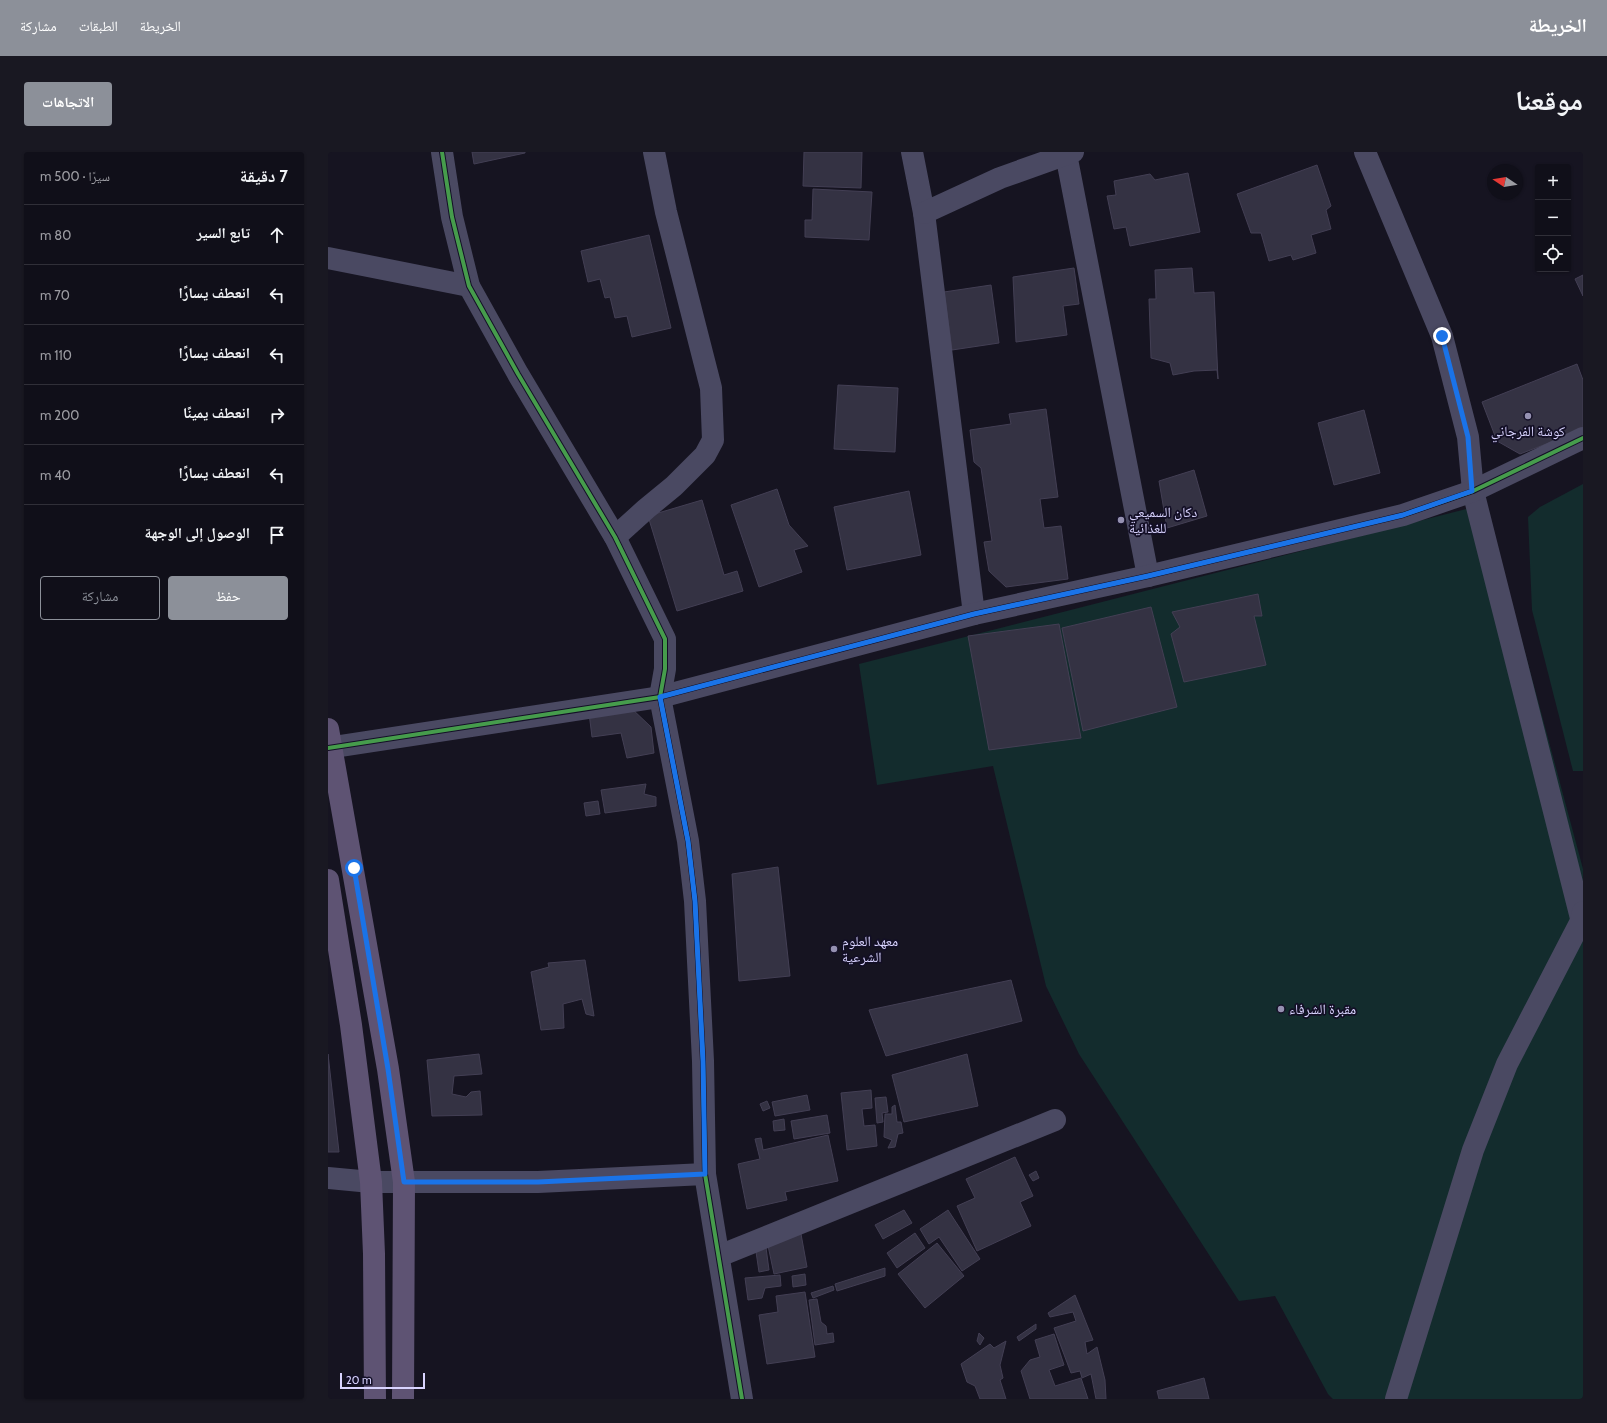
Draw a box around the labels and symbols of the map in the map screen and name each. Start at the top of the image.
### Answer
north arrow [1487,164,1523,200]
route end [1433,327,1451,345]
marker: كوشة الفرجاني [1523,411,1533,421]
place label: كوشة الفرجاني [1491,422,1565,443]
place label: دكان السميعي للغذائية [1129,503,1198,537]
marker: دكان السميعي للغذائية [1116,515,1126,525]
route start [345,859,363,877]
place label: معهد العلوم الشرعية [842,932,898,966]
marker: معهد العلوم الشرعية [829,944,839,954]
place label: مقبرة الشرفاء [1289,1000,1356,1018]
marker: مقبرة الشرفاء [1276,1004,1286,1014]
scale bar [340,1371,425,1390]

